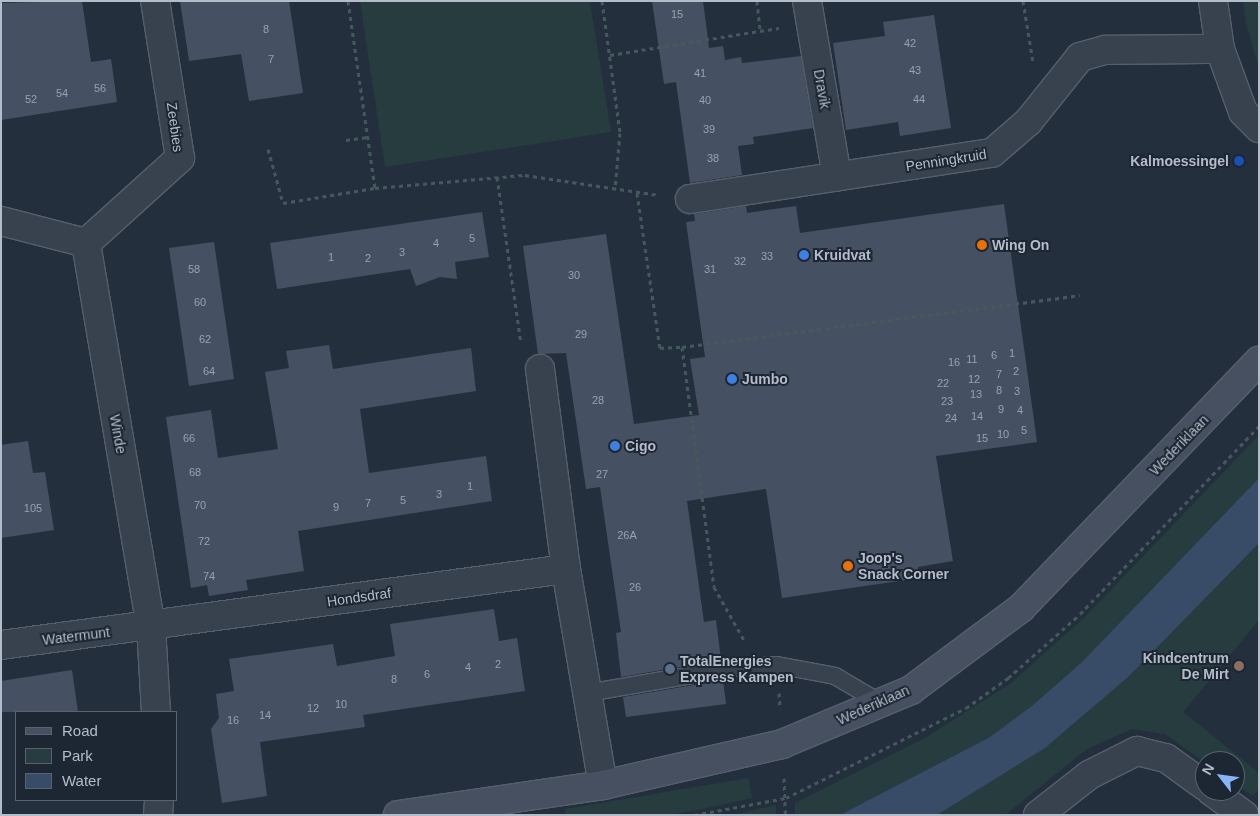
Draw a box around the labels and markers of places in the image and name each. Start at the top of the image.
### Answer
place label: Kalmoessingel [1130,153,1229,169]
marker: Kalmoessingel [1233,155,1245,167]
place label: Wing On [992,237,1049,253]
marker: Wing On [976,239,988,251]
place label: Kruidvat [814,247,871,263]
marker: Kruidvat [798,249,810,261]
place label: Jumbo [742,371,788,387]
marker: Jumbo [726,373,738,385]
place label: Cigo [625,438,656,454]
marker: Cigo [609,440,621,452]
place label: Joop's Snack Corner [858,550,949,582]
marker: Joop's Snack Corner [842,560,854,572]
place label: Kindcentrum De Mirt [1143,650,1229,682]
place label: TotalEnergies Express Kampen [680,653,794,686]
marker: Kindcentrum De Mirt [1233,660,1245,672]
marker: TotalEnergies Express Kampen [664,663,676,675]

